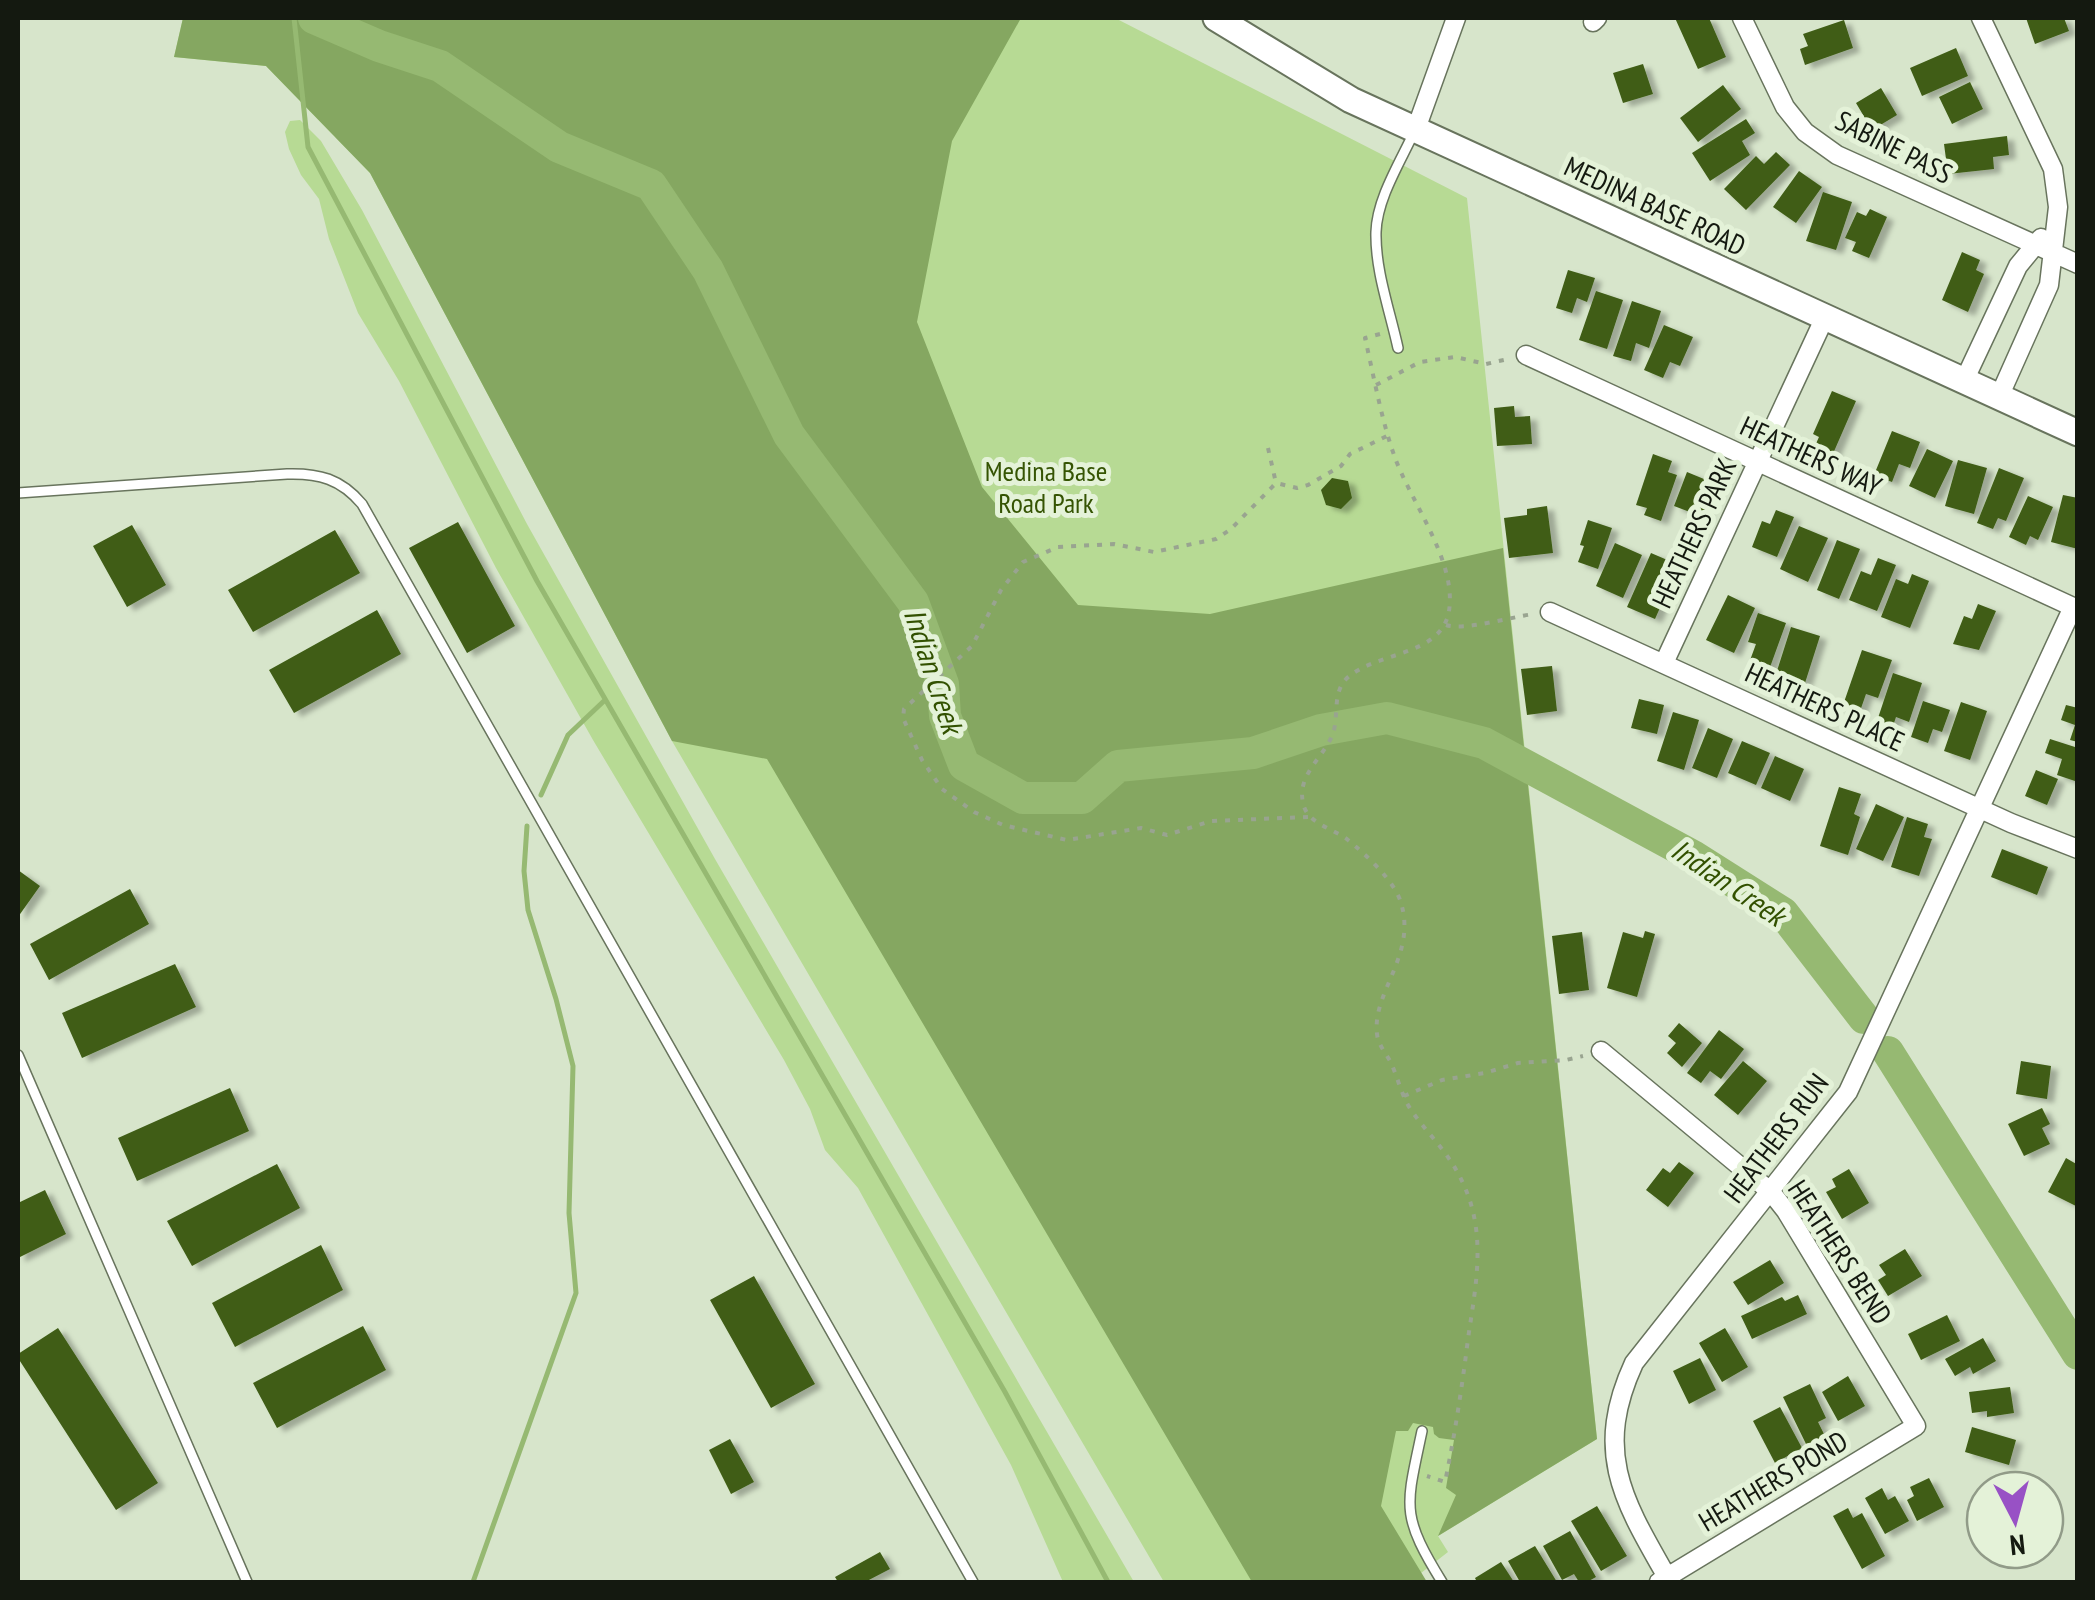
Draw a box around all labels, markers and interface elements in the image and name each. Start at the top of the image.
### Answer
street label: SABINE PASS [1830,101,1959,192]
street label: MEDINA BASE ROAD [1559,147,1752,264]
street label: HEATHERS WAY [1735,407,1888,504]
park label: Medina Base Road Park [985,452,1107,521]
street label: HEATHERS PARK [1643,452,1744,614]
water label: Indian Creek [896,603,974,741]
street label: HEATHERS PLACE [1740,654,1911,760]
water label: Indian Creek [1664,830,1796,936]
street label: HEATHERS RUN [1715,1066,1836,1210]
street label: HEATHERS BEND [1780,1173,1901,1331]
street label: HEATHERS POND [1692,1422,1854,1539]
north arrow [1965,1470,2065,1570]
text: N [2008,1526,2027,1565]

